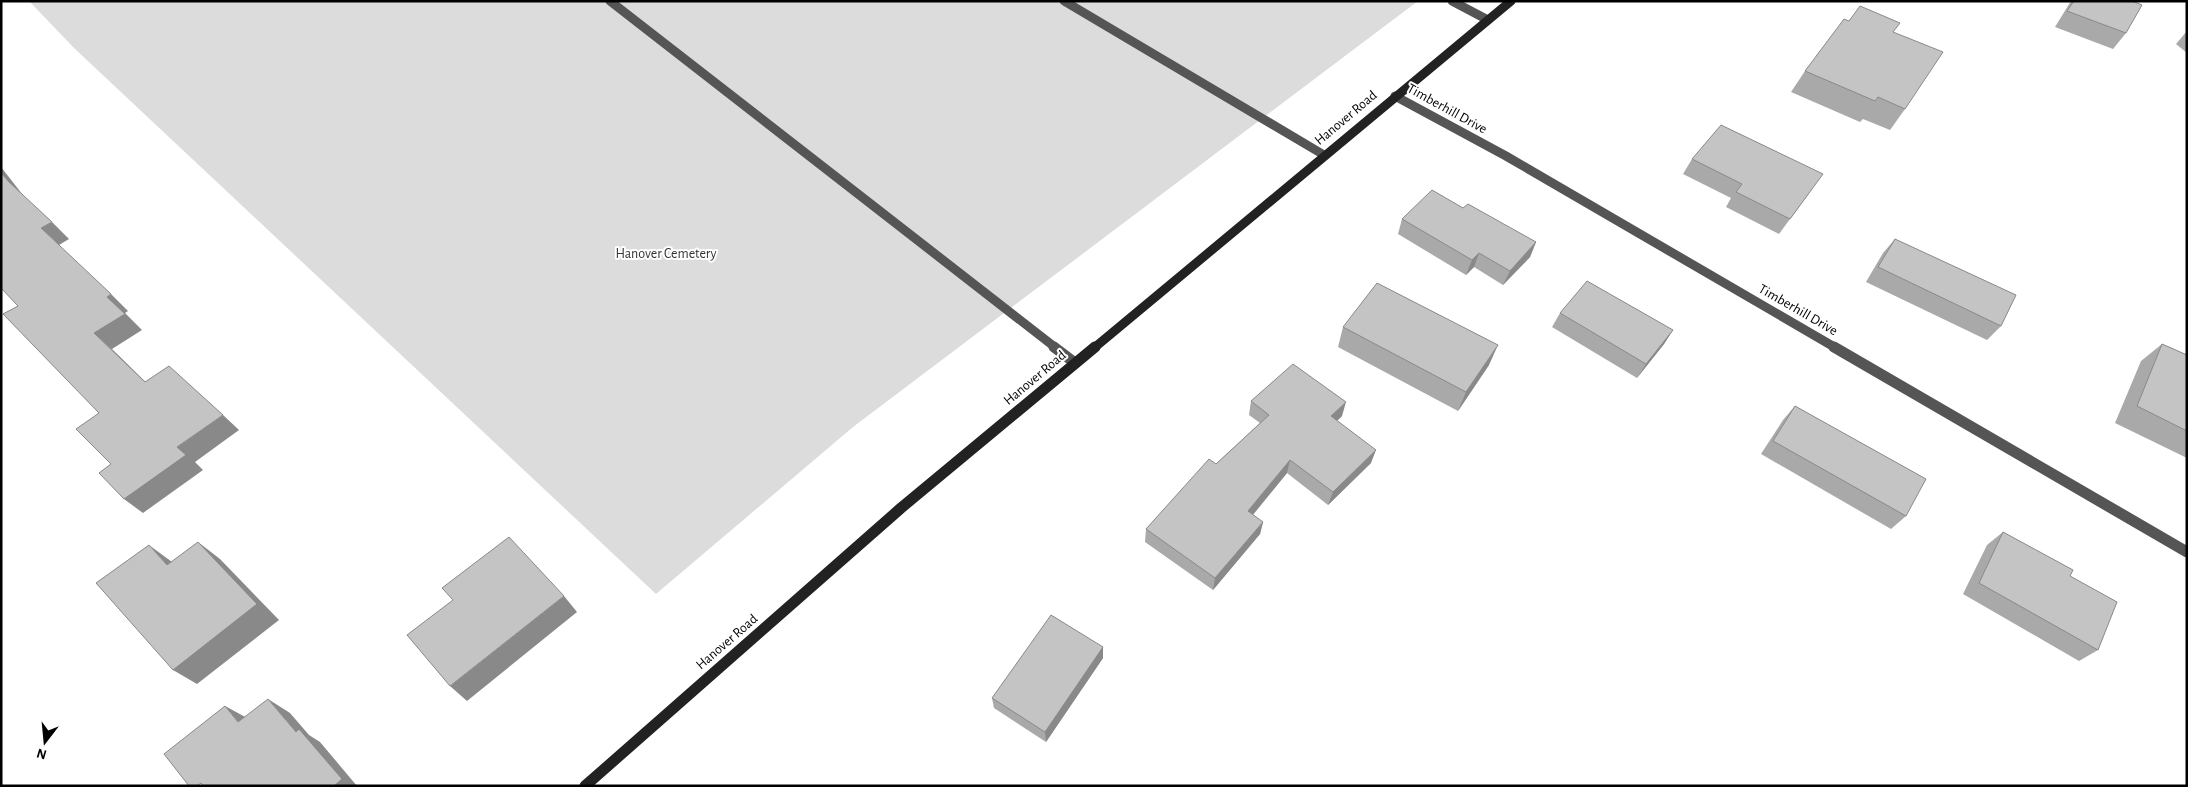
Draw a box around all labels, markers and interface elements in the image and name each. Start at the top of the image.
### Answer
street label: Timberhill Drive [1405,81,1489,137]
street label: Hanover Road [1312,88,1380,148]
park label: Hanover Cemetery [615,247,717,261]
street label: Timberhill Drive [1756,282,1840,338]
street label: Hanover Road [1001,348,1069,408]
street label: Hanover Road [694,612,760,672]
north arrow [20,717,70,767]
text: N [35,745,48,762]

